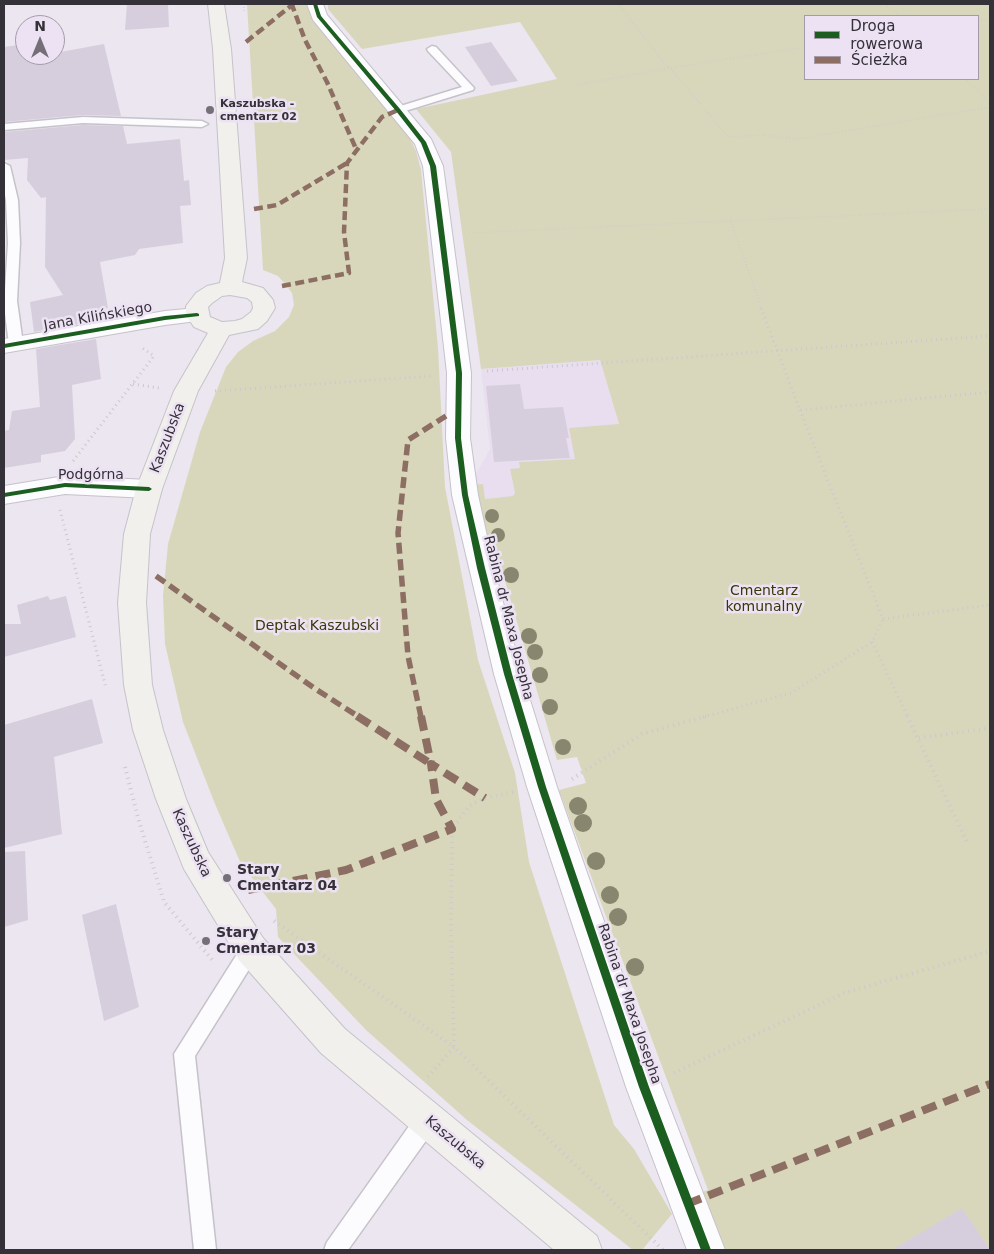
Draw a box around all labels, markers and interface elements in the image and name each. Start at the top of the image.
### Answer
north arrow [15,15,65,65]
legend [804,15,979,80]
text: Droga rowerowa [850,17,923,53]
text: N [34,18,46,34]
text: Ścieżka [851,51,908,69]
place label: Kaszubska - cmentarz 02 [220,97,297,123]
marker: Kaszubska - cmentarz 02 [204,104,216,116]
street label: Jana Kilińskiego [43,299,153,335]
street label: Kaszubska [147,401,189,475]
street label: Podgórna [58,467,124,483]
street label: Rabina dr Maxa Josepha [479,534,537,702]
park label: Cmentarz komunalny [725,583,803,616]
park label: Deptak Kaszubski [255,618,379,634]
street label: Kaszubska [168,806,214,880]
place label: Stary Cmentarz 04 [237,862,337,894]
marker: Stary Cmentarz 04 [221,872,233,884]
street label: Rabina dr Maxa Josepha [594,922,664,1086]
place label: Stary Cmentarz 03 [216,925,316,958]
marker: Stary Cmentarz 03 [200,935,212,947]
street label: Kaszubska [421,1113,489,1173]

